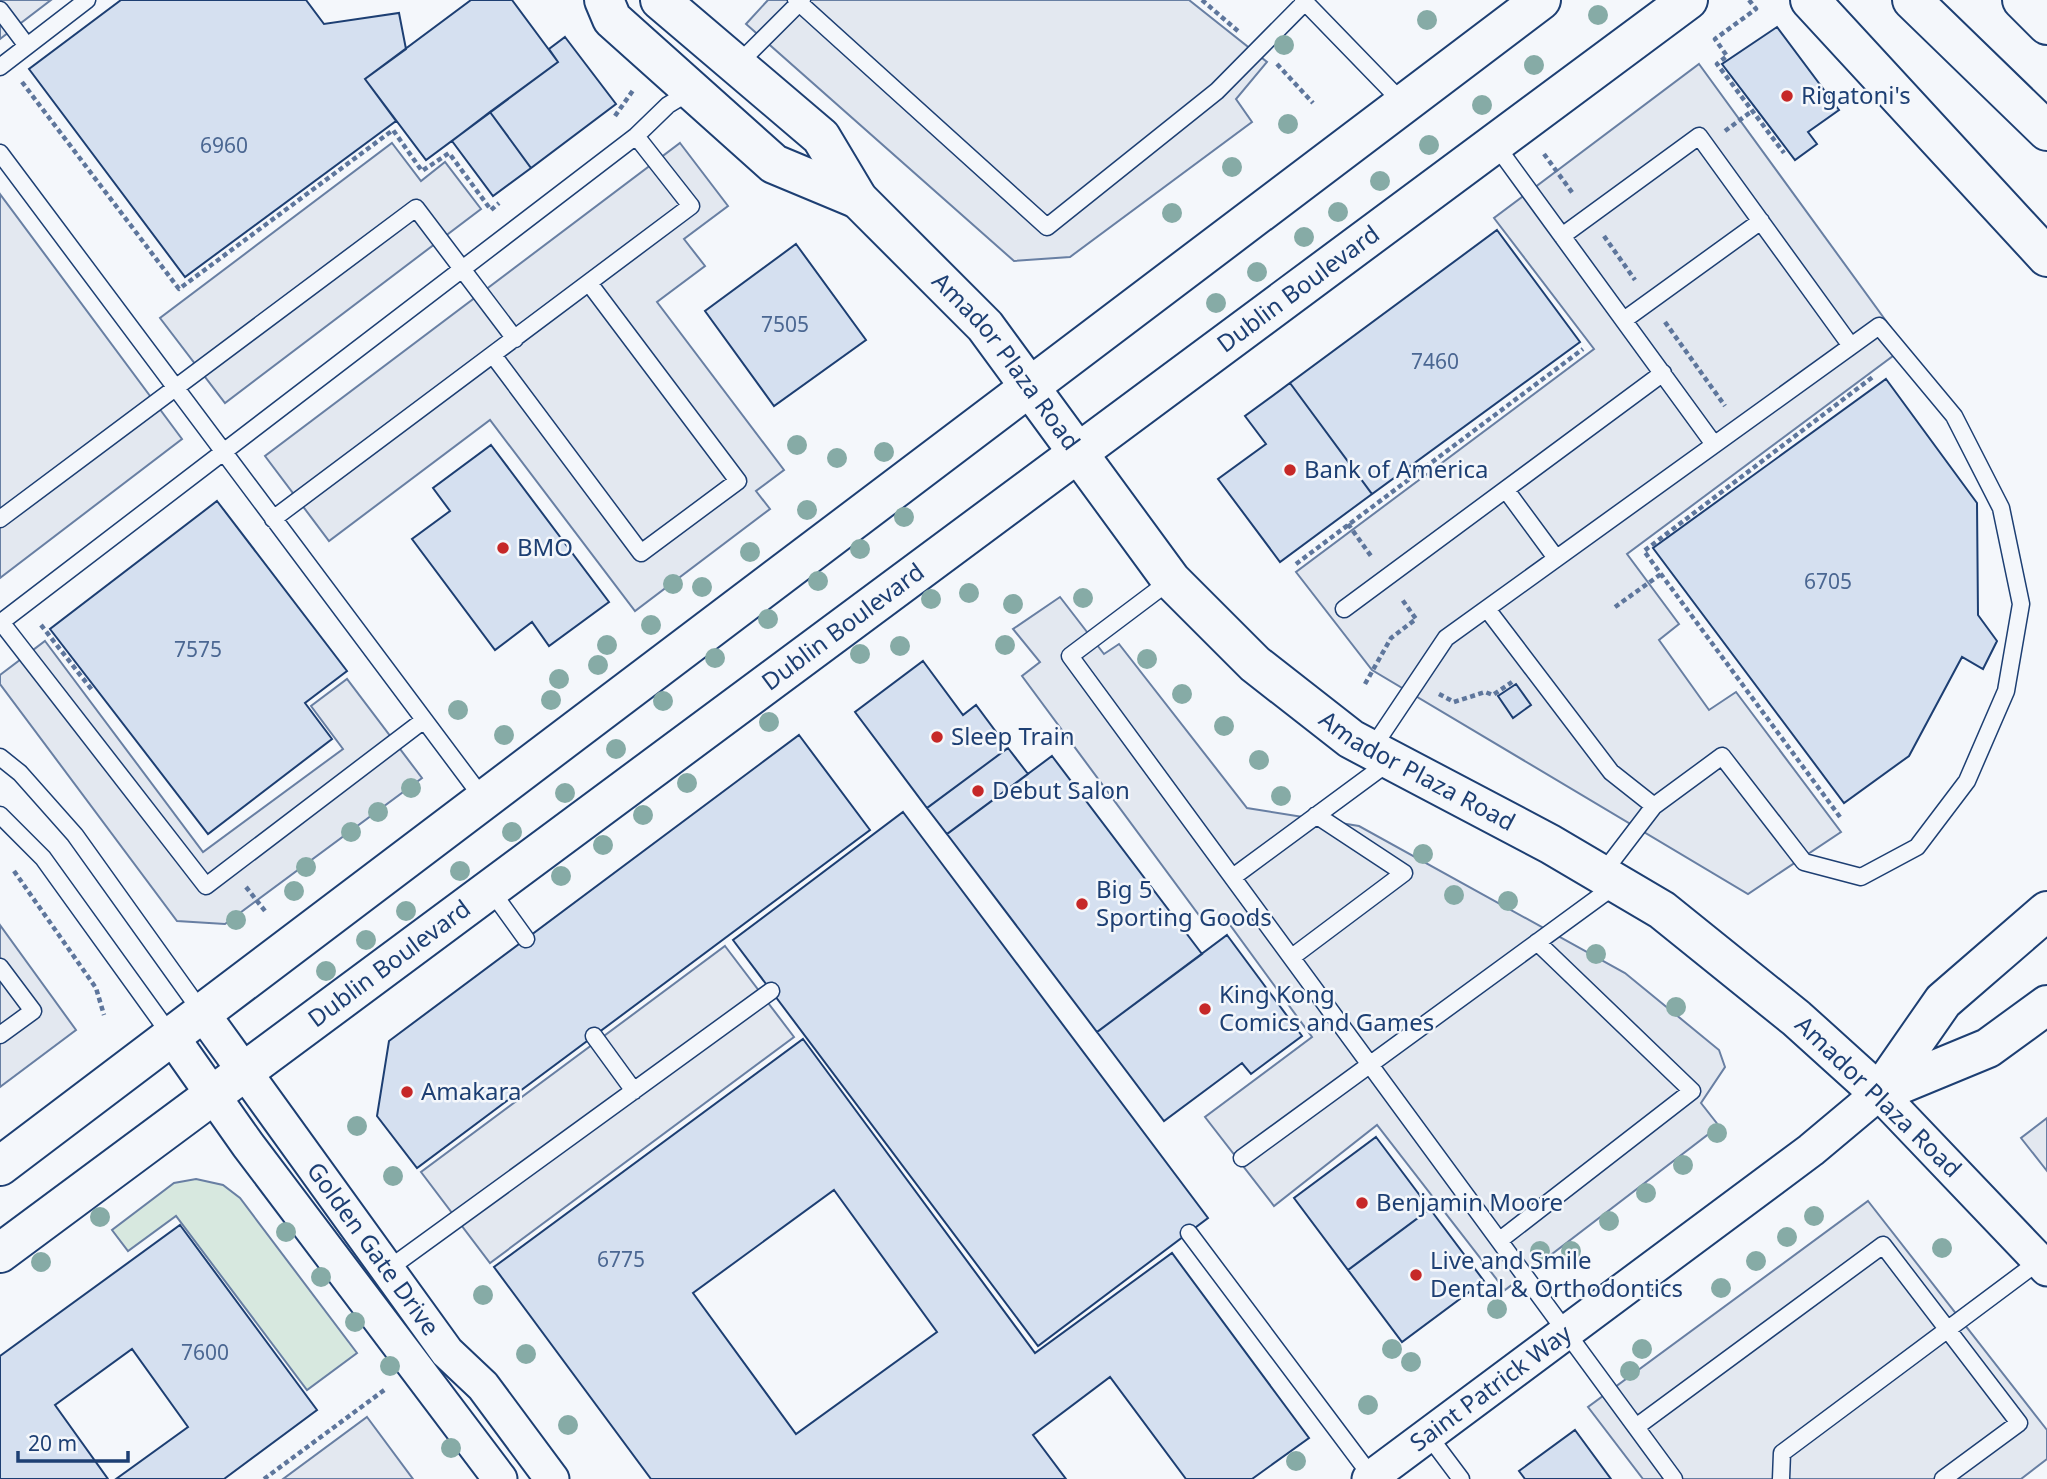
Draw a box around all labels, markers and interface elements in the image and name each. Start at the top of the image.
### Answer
place label: Rigatoni's [1801,78,1911,111]
marker: Rigatoni's [1779,88,1795,104]
house number: 6960 [200,131,248,159]
street label: Dublin Boulevard [1209,217,1386,359]
street label: Amador Plaza Road [926,264,1089,456]
house number: 7505 [761,310,809,338]
house number: 7460 [1411,347,1459,375]
place label: Bank of America [1304,452,1488,485]
marker: Bank of America [1282,462,1298,478]
place label: BMO [517,530,573,563]
marker: BMO [495,540,511,556]
street label: Dublin Boulevard [754,555,930,697]
house number: 6705 [1804,567,1852,595]
house number: 7575 [174,635,222,663]
street label: Amador Plaza Road [1313,702,1521,838]
place label: Sleep Train [951,719,1075,752]
marker: Sleep Train [929,729,945,745]
place label: Debut Salon [992,773,1130,806]
marker: Debut Salon [970,783,986,799]
place label: Big 5 Sporting Goods [1096,872,1272,933]
street label: Dublin Boulevard [301,891,477,1034]
marker: Big 5 Sporting Goods [1074,896,1090,912]
place label: King Kong Comics and Games [1219,977,1434,1038]
marker: King Kong Comics and Games [1197,1001,1213,1017]
street label: Amador Plaza Road [1789,1008,1969,1184]
place label: Amakara [421,1074,521,1107]
marker: Amakara [399,1084,415,1100]
street label: Golden Gate Drive [300,1155,448,1342]
place label: Benjamin Moore [1376,1185,1563,1218]
marker: Benjamin Moore [1354,1195,1370,1211]
place label: Live and Smile Dental & Orthodontics [1430,1243,1683,1304]
house number: 6775 [597,1245,645,1273]
marker: Live and Smile Dental & Orthodontics [1408,1267,1424,1283]
street label: Saint Patrick Way [1403,1316,1578,1458]
house number: 7600 [181,1338,229,1366]
scale bar [18,1420,128,1464]
text: 20 m [28,1429,77,1457]

